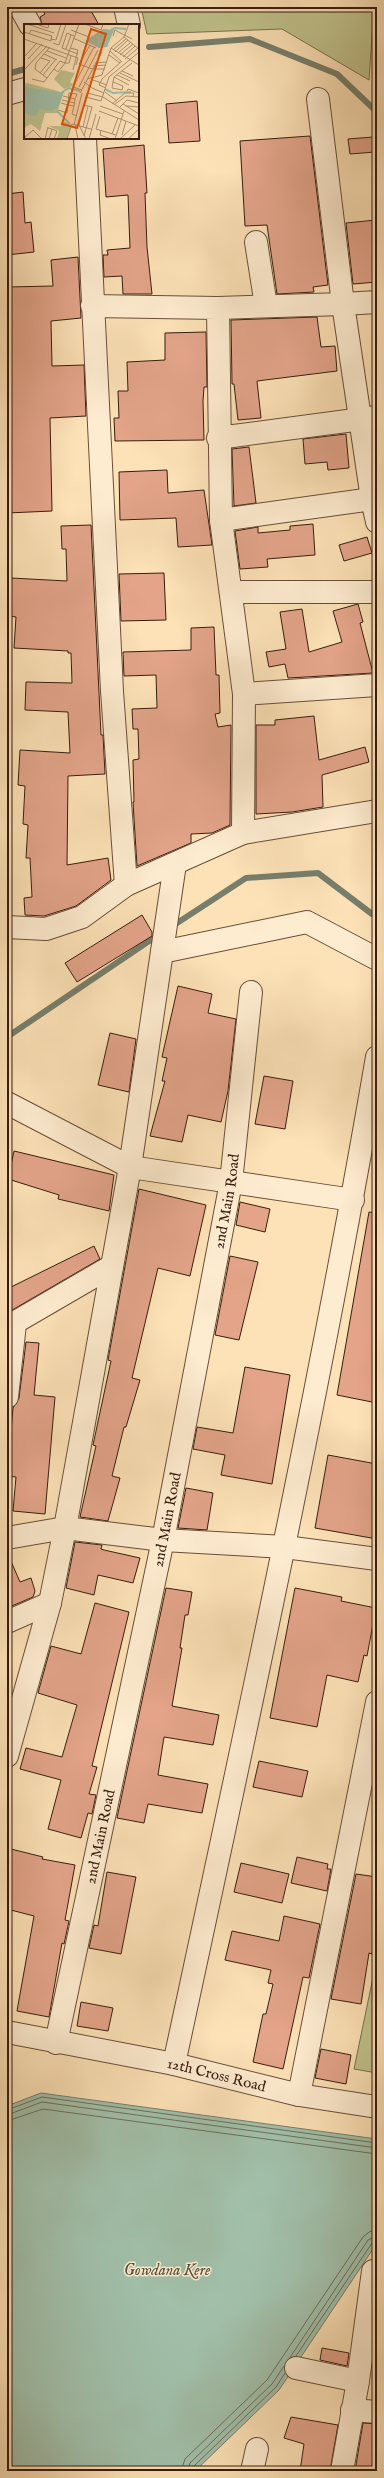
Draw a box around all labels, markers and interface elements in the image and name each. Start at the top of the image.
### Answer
inset map [24,24,139,139]
street label: 2nd Main Road [209,1152,244,1250]
street label: 2nd Main Road [148,1470,185,1569]
street label: 2nd Main Road [81,1787,119,1886]
street label: 12th Cross Road [166,2053,269,2096]
water label: Gowdana Kere [124,2261,211,2281]

